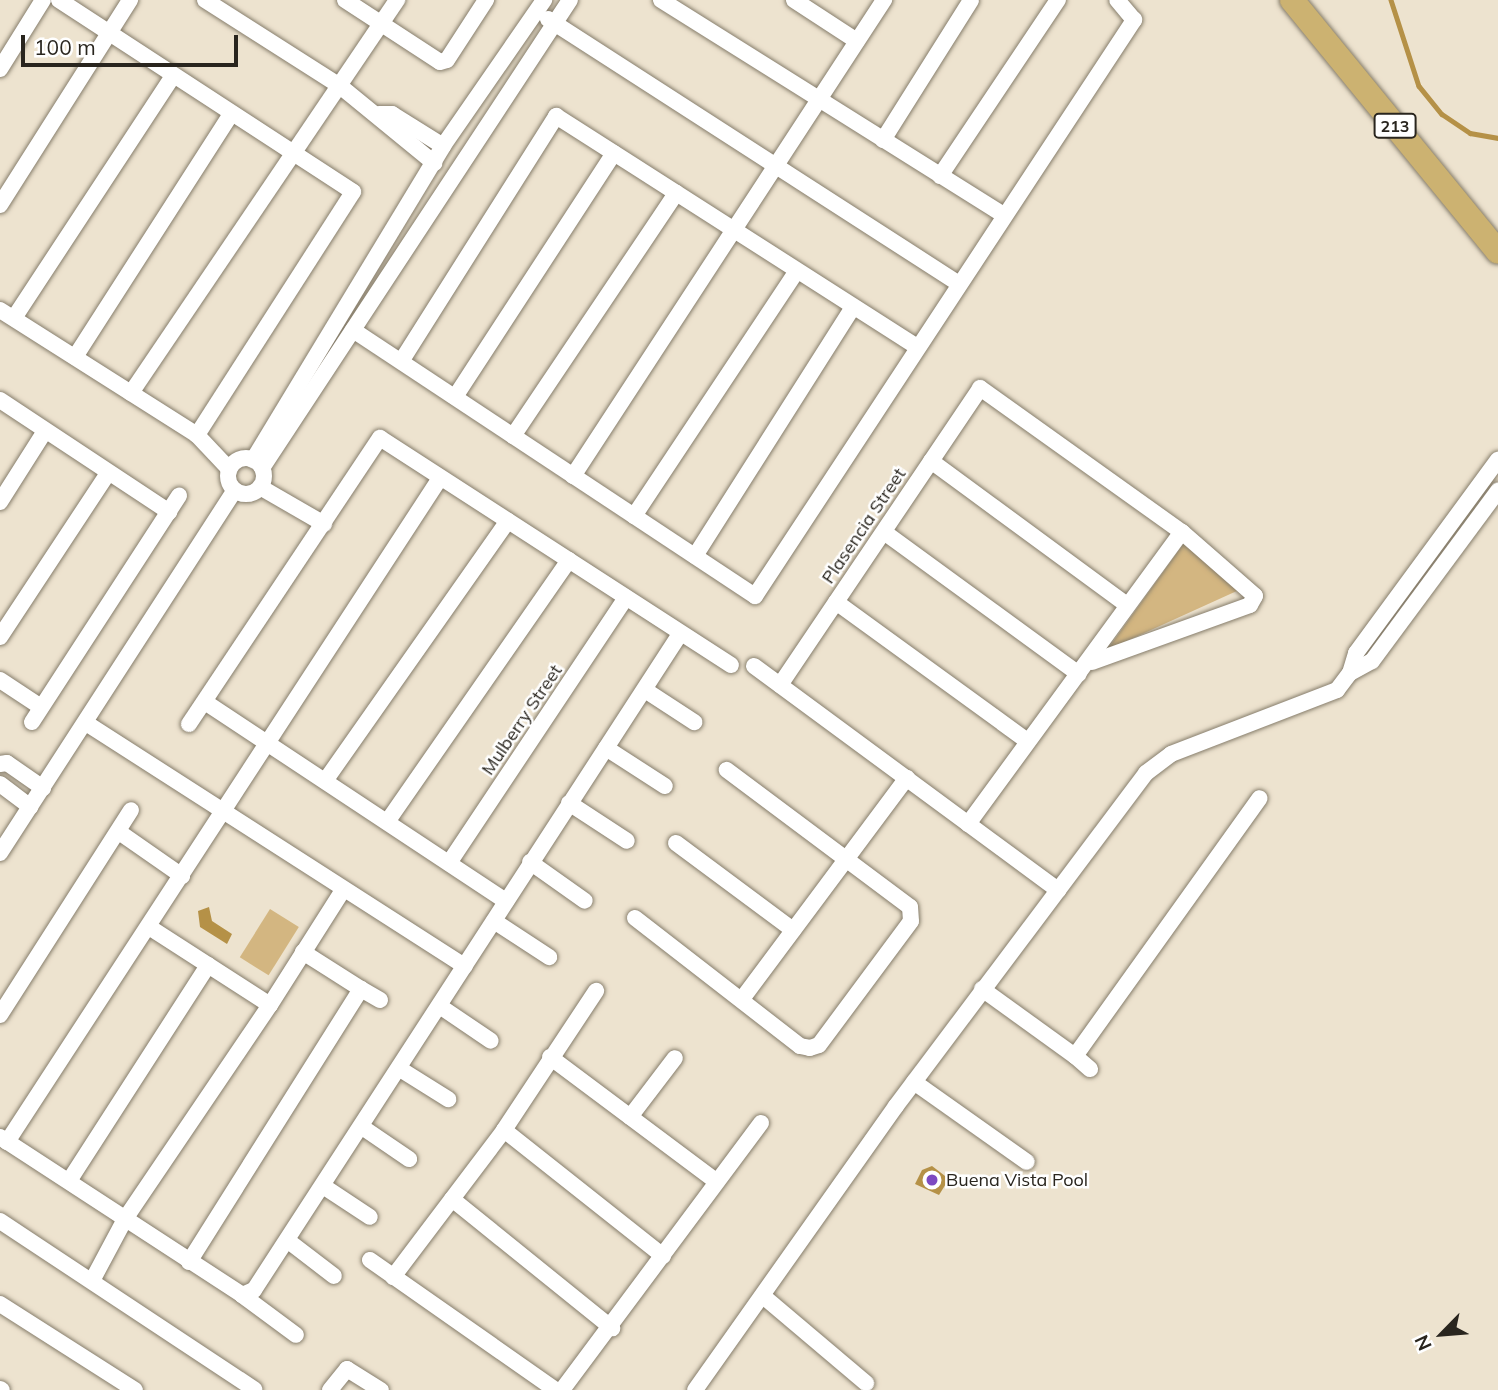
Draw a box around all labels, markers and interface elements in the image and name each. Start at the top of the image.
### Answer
scale bar [24,21,242,65]
text: 100 m [34,34,96,60]
road number: 213 [1372,114,1418,138]
street label: Plasencia Street [817,464,911,588]
street label: Mulberry Street [477,661,567,779]
place label: Buena Vista Pool [946,1169,1088,1191]
marker: Buena Vista Pool [924,1172,940,1188]
north arrow [1407,1299,1477,1369]
text: N [1409,1331,1437,1354]

